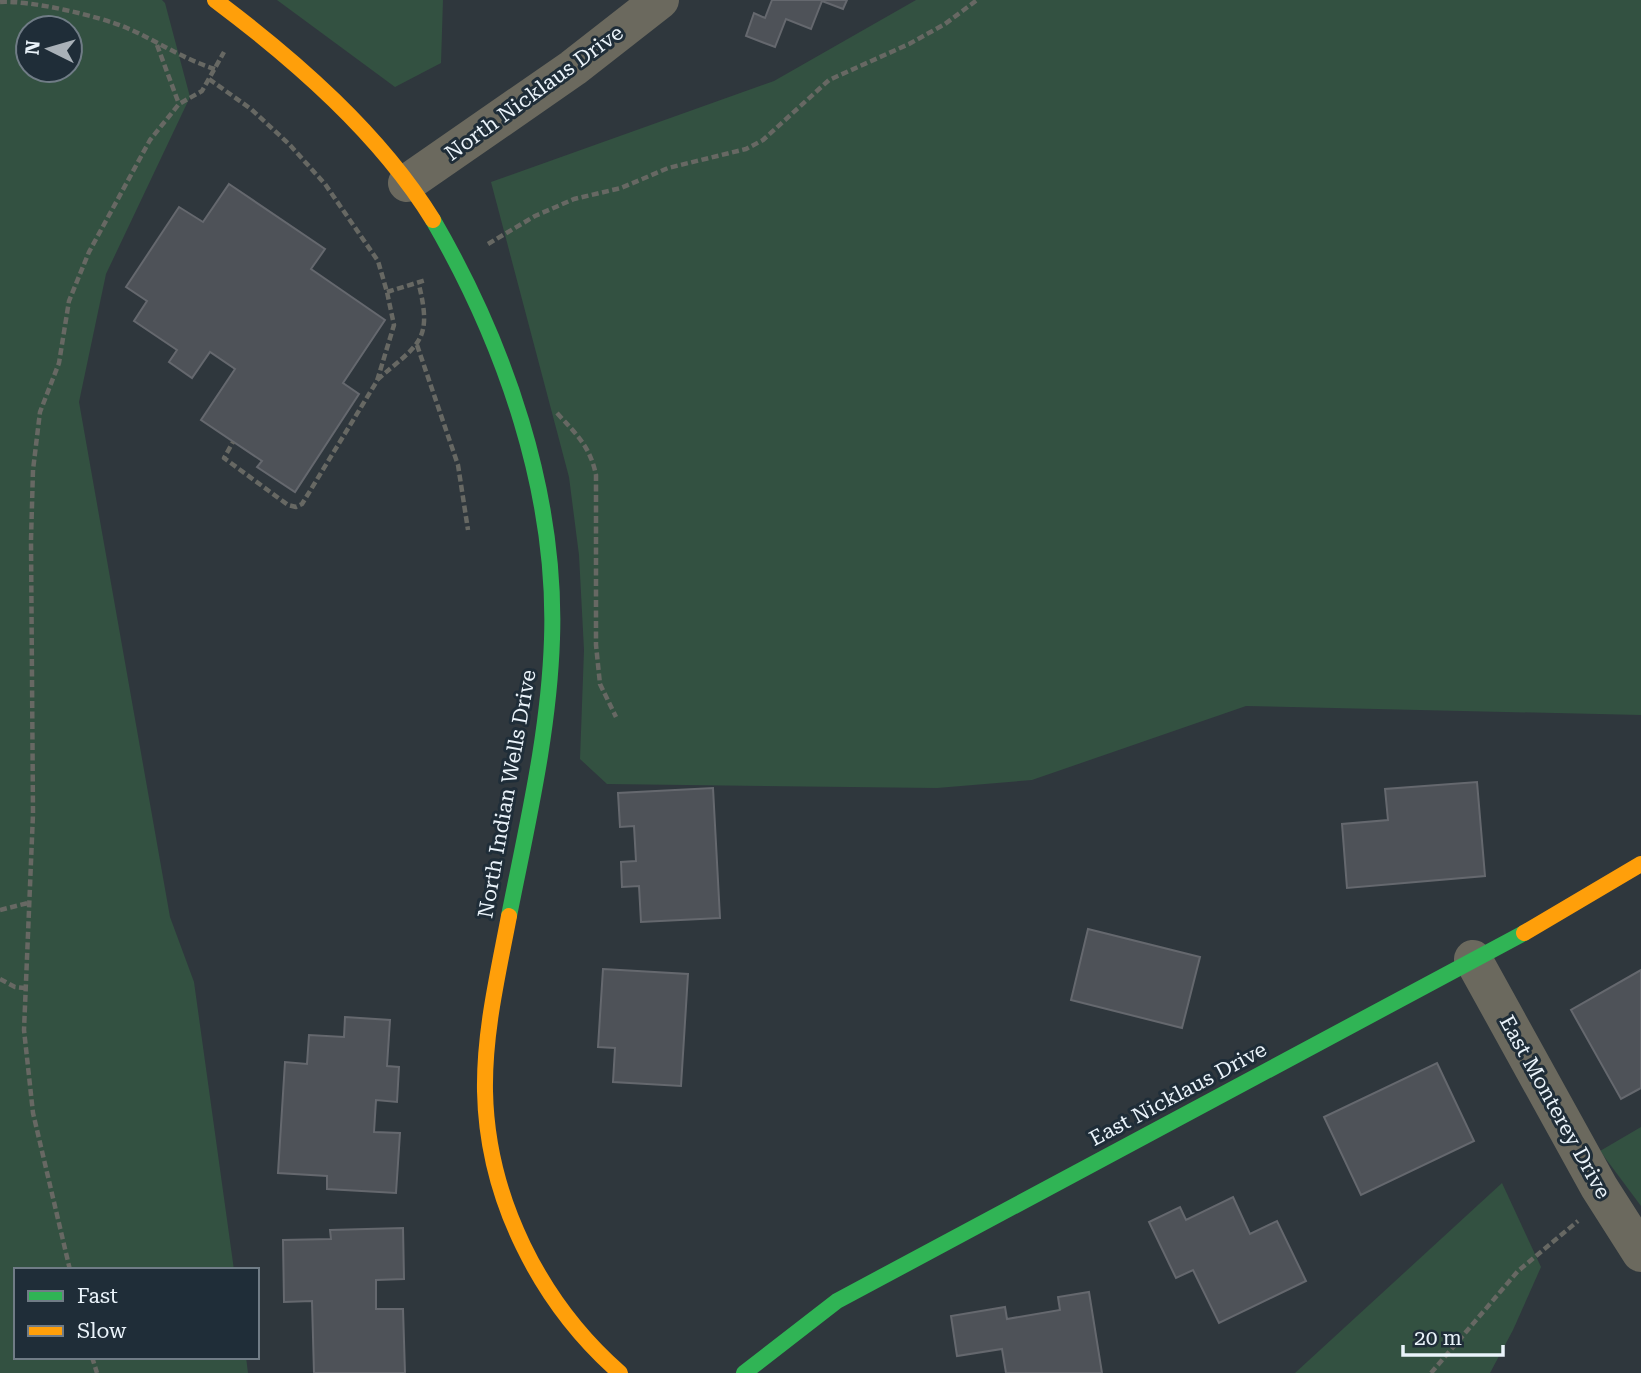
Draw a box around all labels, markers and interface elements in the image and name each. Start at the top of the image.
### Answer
north arrow [14,14,84,84]
street label: North Nicklaus Drive [440,20,628,166]
text: N [20,39,45,56]
street label: North Indian Wells Drive [473,668,541,920]
street label: East Monterey Drive [1495,1011,1615,1203]
street label: East Nicklaus Drive [1085,1037,1271,1151]
legend [14,1268,259,1359]
text: Fast [77,1284,118,1308]
scale bar [1403,1314,1503,1358]
text: Slow [77,1319,127,1343]
text: 20 m [1414,1326,1462,1350]

